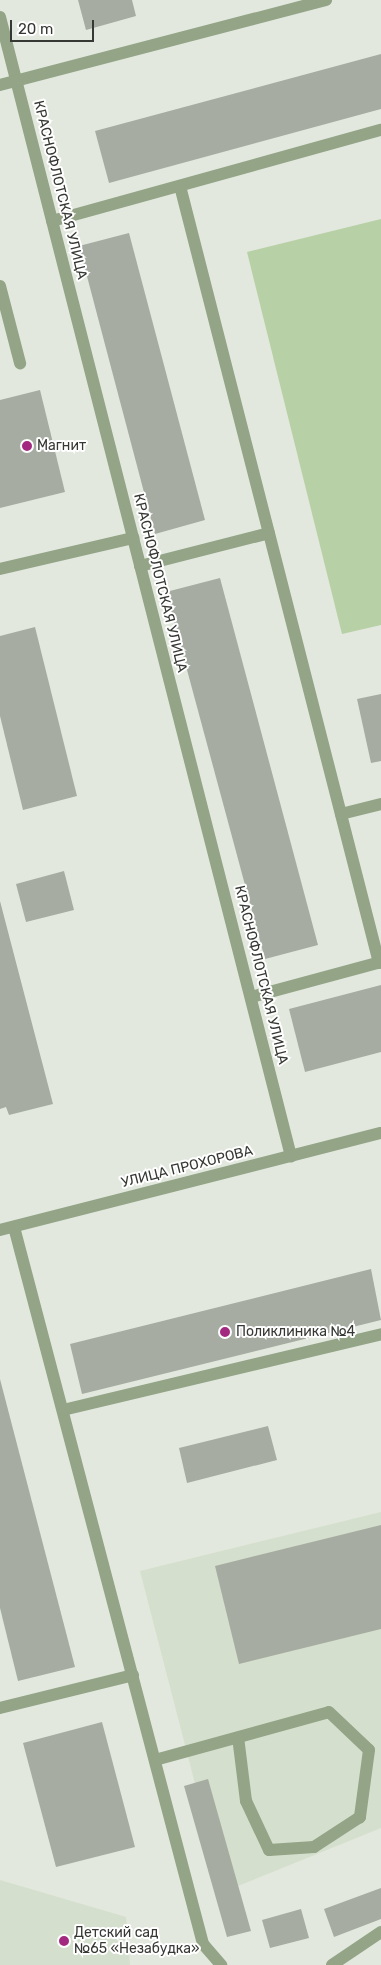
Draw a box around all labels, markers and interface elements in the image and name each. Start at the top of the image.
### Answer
scale bar [12,10,96,42]
text: 20 m [18,20,53,38]
street label: КРАСНОФЛОТСКАЯ УЛИЦА [30,99,90,281]
place label: Магнит [37,438,86,454]
marker: Магнит [21,440,33,452]
street label: КРАСНОФЛОТСКАЯ УЛИЦА [130,492,190,674]
street label: КРАСНОФЛОТСКАЯ УЛИЦА [231,884,291,1066]
street label: УЛИЦА ПРОХОРОВА [119,1143,255,1191]
place label: Поликлиника №4 [236,1324,355,1340]
marker: Поликлиника №4 [218,1325,232,1339]
place label: Детский сад №65 «Незабудка» [74,1925,200,1958]
marker: Детский сад №65 «Незабудка» [58,1935,70,1947]

